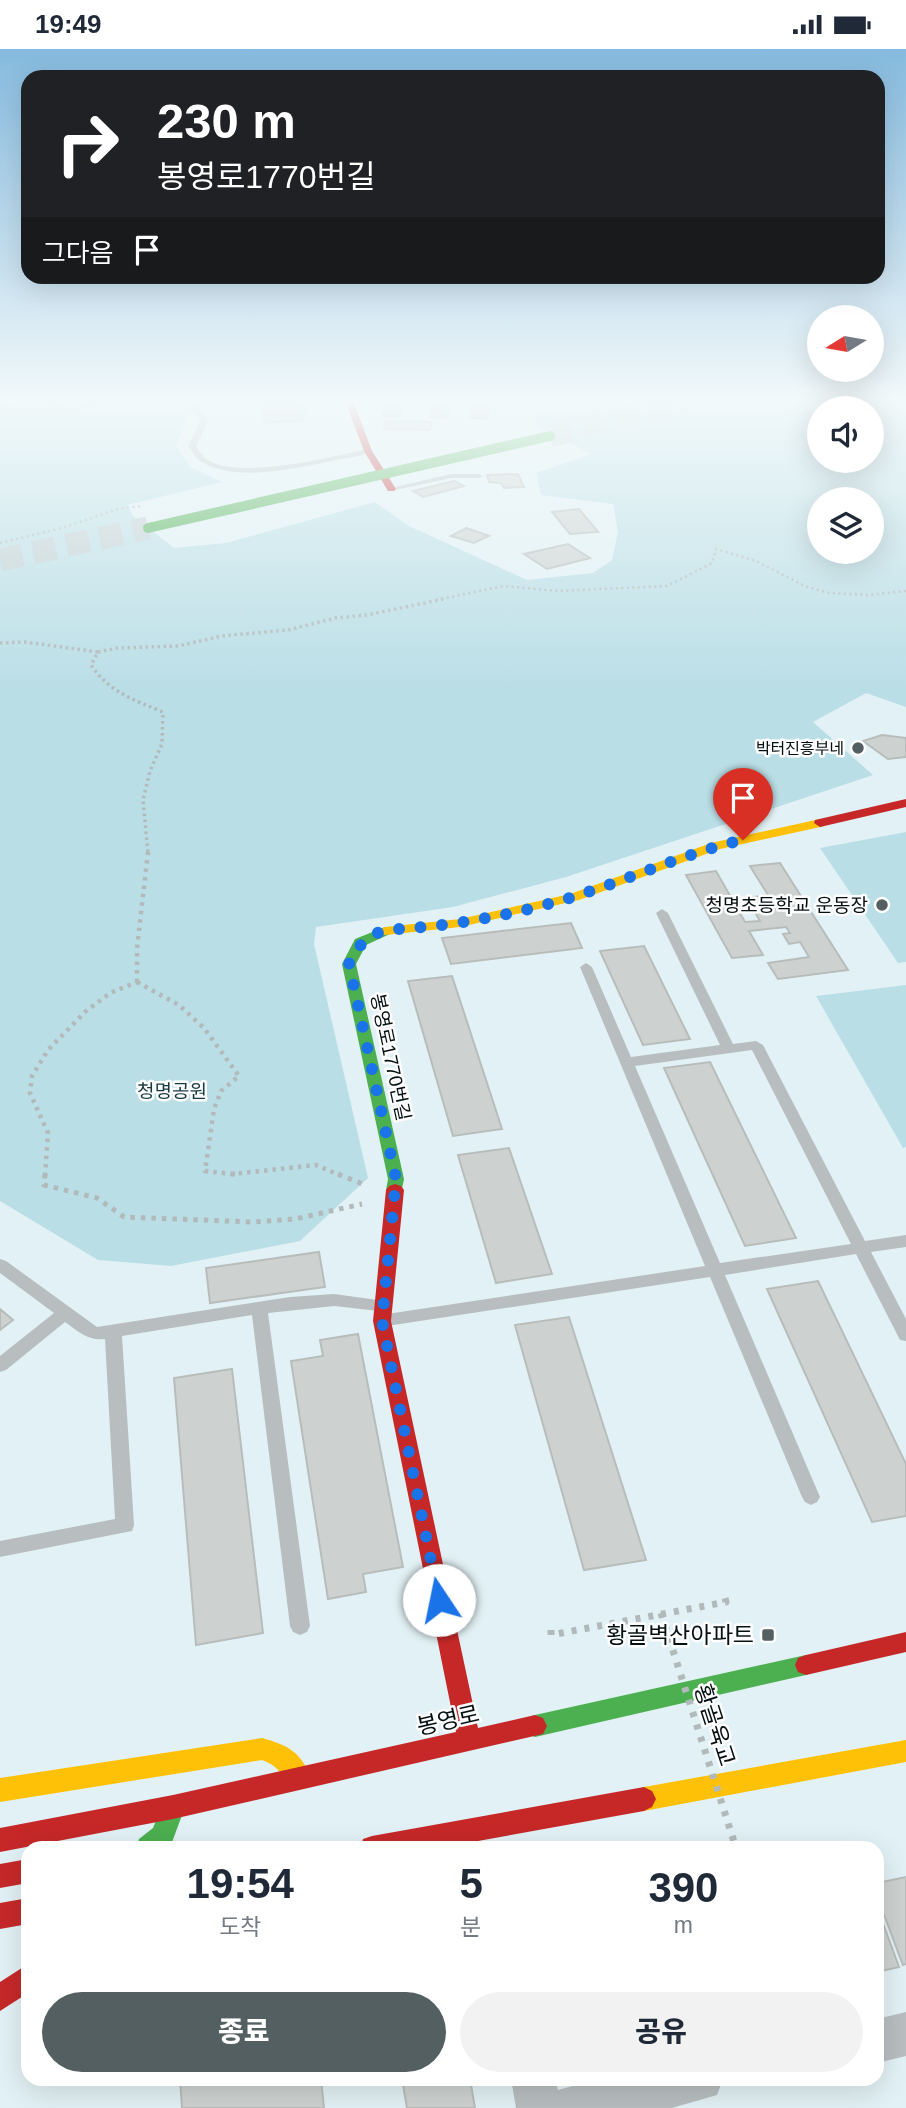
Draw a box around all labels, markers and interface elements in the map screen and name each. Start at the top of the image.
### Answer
text: 19:49 [35,9,102,39]
text: 230 m [157,94,296,148]
icon: right [42,98,133,189]
text: 봉영로1770번길 [157,159,375,195]
icon: arrive [128,231,166,269]
text: 그다음 [42,238,114,268]
north arrow [807,305,884,381]
map controls [807,305,884,564]
button: sound [807,396,884,473]
button: layers [807,487,884,564]
place label: 박터진흥부네 [756,740,844,757]
marker: 박터진흥부네 [850,740,866,756]
pin [713,768,773,840]
icon: arrive [724,779,762,817]
place label: 청명초등학교 운동장 [705,895,868,916]
marker: 청명초등학교 운동장 [874,897,890,913]
street label: 봉영로1770번길 [367,992,414,1123]
park label: 청명공원 [137,1081,207,1102]
position arrow [402,1563,476,1637]
place label: 황골벽산아파트 [606,1622,754,1648]
marker: 황골벽산아파트 [760,1627,776,1643]
street label: 황골육교 [690,1681,740,1769]
street label: 봉영로 [414,1700,482,1740]
text: 19:54 [187,1860,294,1907]
text: 5 [459,1860,483,1907]
text: 390 [648,1864,718,1911]
text: m [674,1912,693,1938]
text: 도착 [219,1914,261,1940]
text: 분 [461,1914,482,1940]
button: 종료 [42,1992,446,2072]
button: 공유 [460,1992,863,2072]

